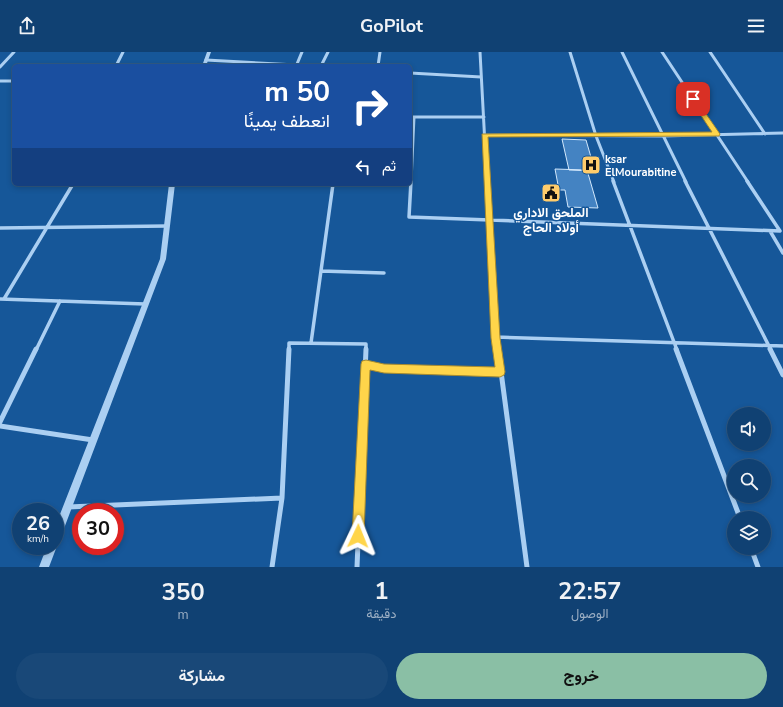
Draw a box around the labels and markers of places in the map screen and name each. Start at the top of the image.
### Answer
pin [676,82,710,116]
place label: ksar ElMourabitine [605,152,676,180]
hospital icon: ksar ElMourabitine [580,154,602,176]
public building icon: الملحق الاداري أولاد الحاج [540,182,562,204]
place label: الملحق الاداري أولاد الحاج [513,204,589,237]

